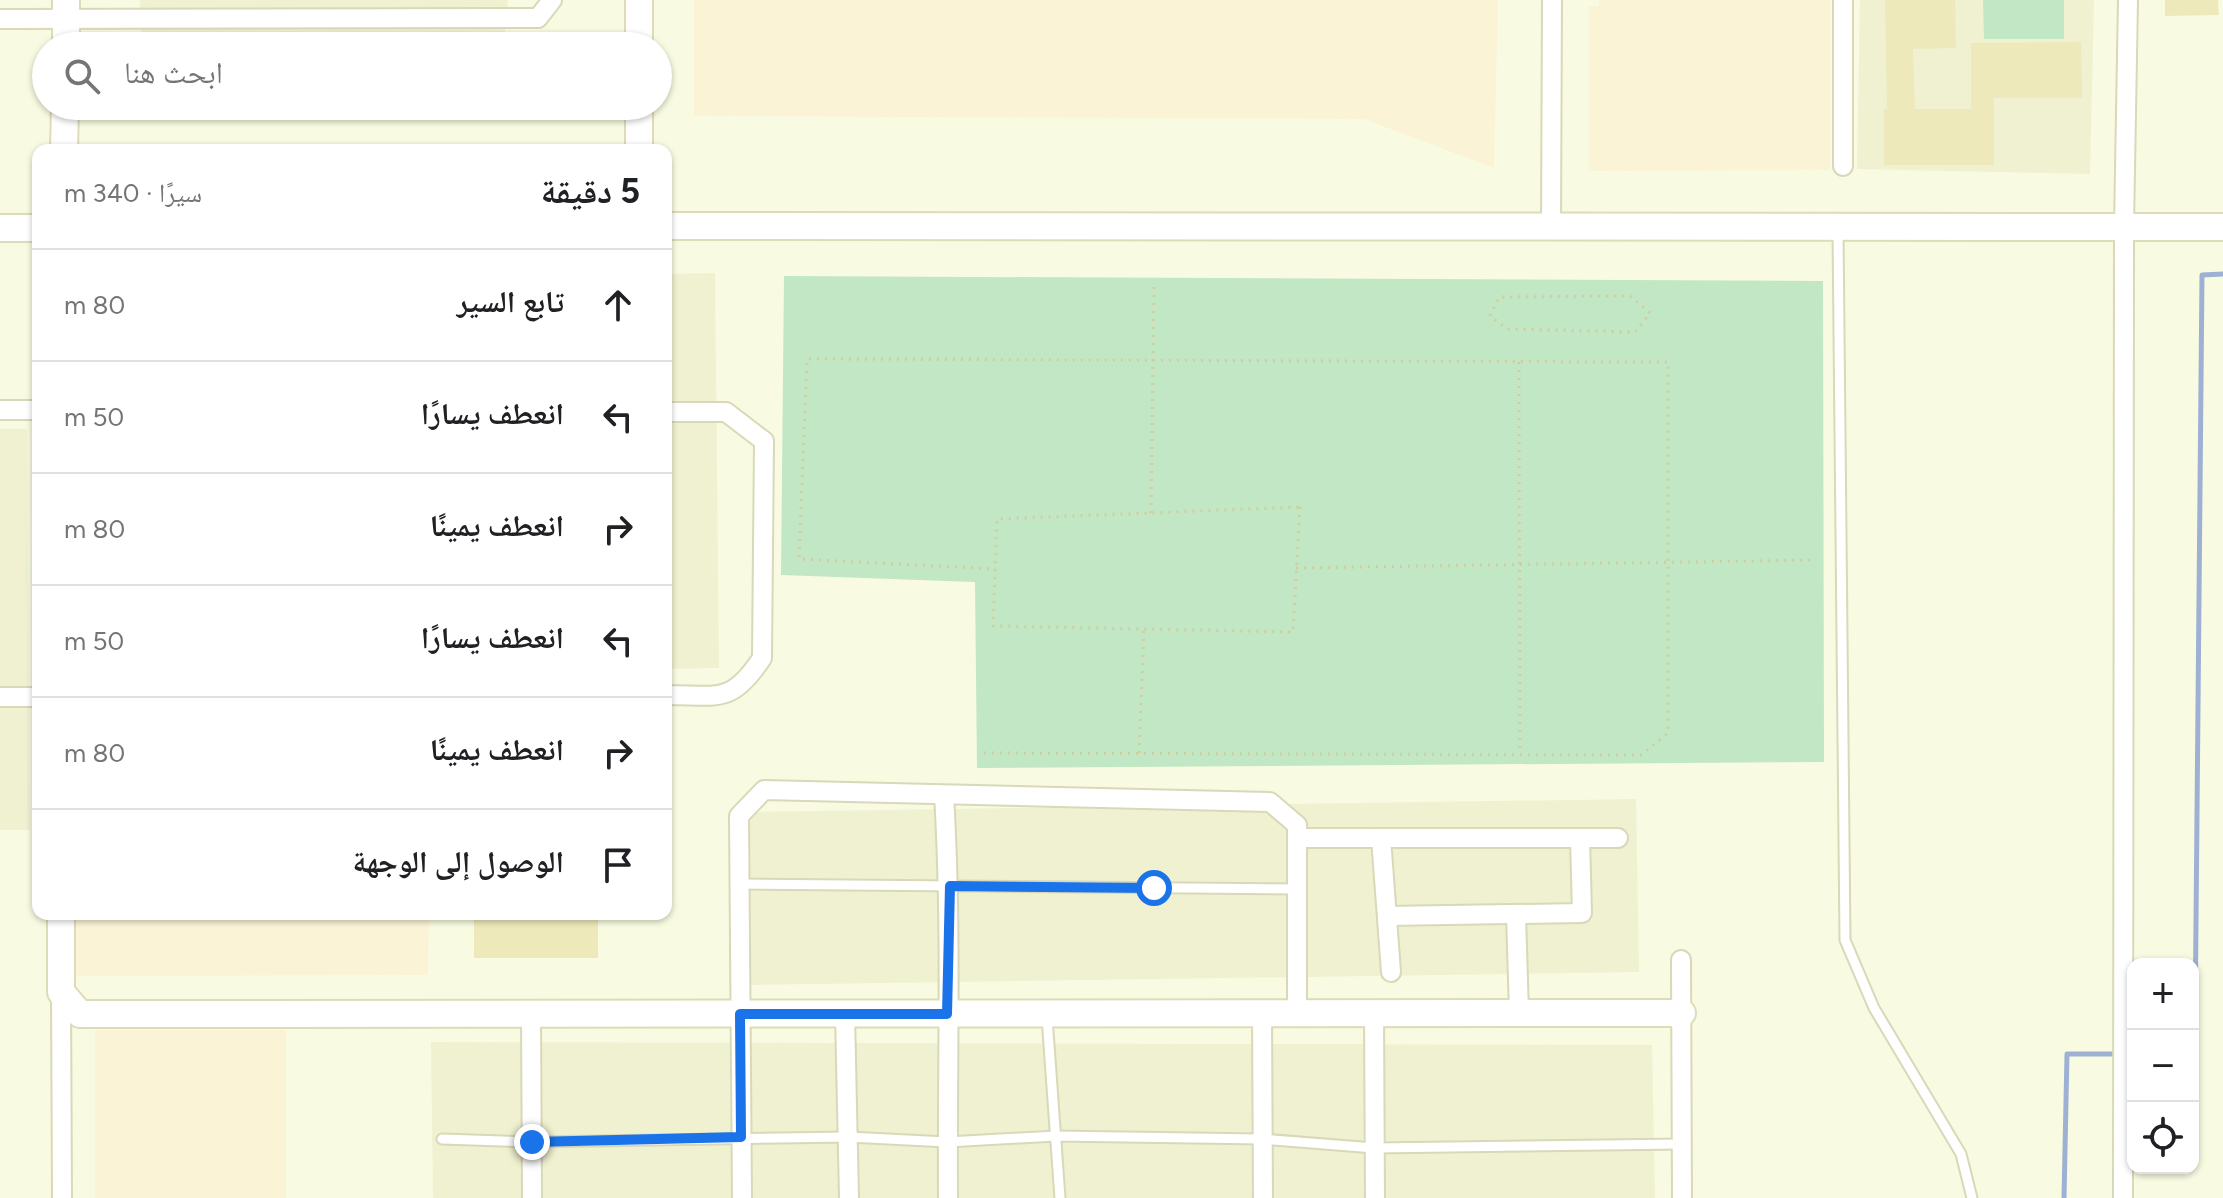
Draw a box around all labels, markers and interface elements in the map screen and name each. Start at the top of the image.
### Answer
search box [32,32,672,120]
icon: search [60,54,104,98]
text: ابحث هنا [124,54,223,91]
text: 5 دقيقة [541,171,640,212]
text: سيرًا · 340 m [64,177,202,209]
text: تابع السير [457,283,564,320]
icon: ahead [596,283,640,327]
text: 80 m [64,289,125,321]
text: انعطف يسارًا [421,395,564,432]
icon: left [596,395,640,439]
text: 50 m [64,401,124,433]
text: انعطف يمينًا [430,507,564,544]
icon: right [596,507,640,551]
text: 80 m [64,513,125,545]
text: انعطف يسارًا [421,619,564,656]
icon: left [596,619,640,663]
text: 50 m [64,625,124,657]
text: انعطف يمينًا [430,731,564,768]
icon: right [596,731,640,775]
text: 80 m [64,737,125,769]
text: الوصول إلى الوجهة [352,843,564,880]
icon: arrive [596,843,640,887]
route start [1136,870,1172,906]
map controls [2127,958,2199,1174]
button: + [2127,958,2199,1030]
button: − [2127,1030,2199,1102]
button: locate [2127,1102,2199,1174]
route end [514,1124,550,1160]

